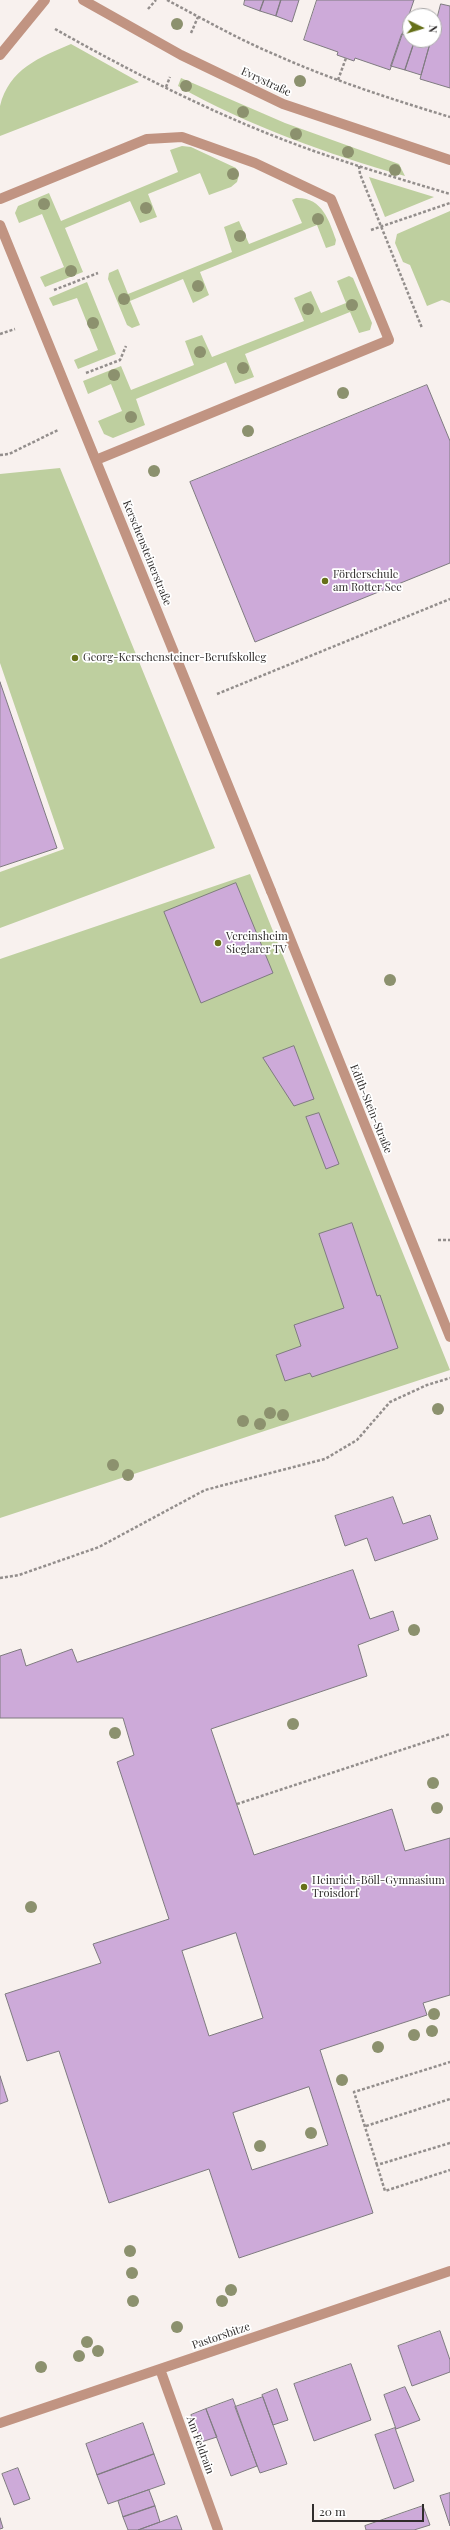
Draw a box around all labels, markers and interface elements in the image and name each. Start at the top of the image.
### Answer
north arrow [402,8,442,48]
text: N [426,24,441,34]
street label: Evrystraße [239,65,293,99]
street label: Kerschensteinerstraße [120,498,174,608]
place label: Förderschule am Rotter See [333,568,402,594]
marker: Förderschule am Rotter See [320,576,330,586]
place label: Georg-Kerschensteiner-Berufskolleg [83,651,266,665]
marker: Georg-Kerschensteiner-Berufskolleg [70,653,80,663]
place label: Vereinsheim Sieglarer TV [226,930,288,956]
marker: Vereinsheim Sieglarer TV [213,938,223,948]
street label: Edith-Stein-Straße [347,1063,395,1155]
place label: Heinrich-Böll-Gymnasium Troisdorf [312,1874,445,1900]
marker: Heinrich-Böll-Gymnasium Troisdorf [299,1882,309,1892]
street label: Pastorsbitze [190,2320,252,2352]
street label: Am Feldrain [183,2414,217,2476]
scale bar [314,2496,426,2522]
text: 20 m [319,2503,346,2519]

